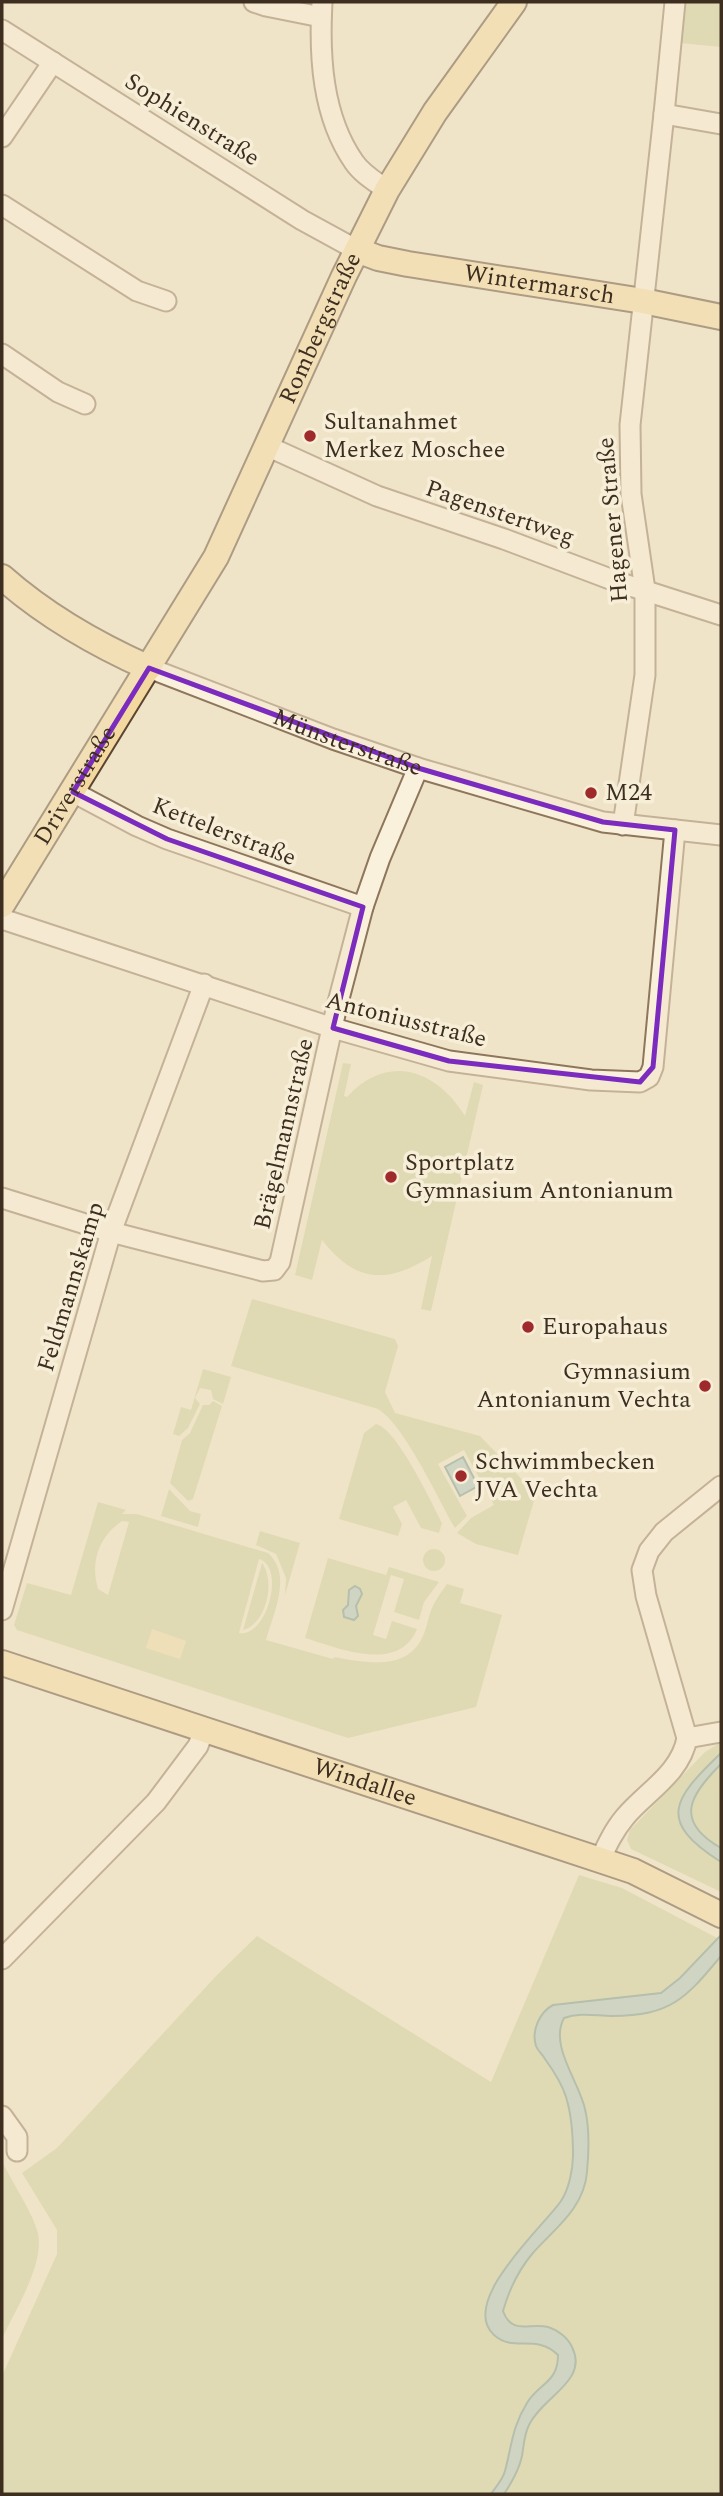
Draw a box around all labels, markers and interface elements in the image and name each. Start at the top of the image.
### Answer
street label: Sophienstraße [117,64,267,176]
street label: Rombergstraße [270,246,371,410]
street label: Wintermarsch [461,255,617,314]
place label: Sultanahmet Merkez Moschee [324,404,505,468]
marker: Sultanahmet Merkez Moschee [302,428,318,444]
street label: Hagener Straße [588,436,638,604]
street label: Pagenstertweg [420,471,580,555]
street label: Münsterstraße [267,699,427,786]
street label: Driverstraße [25,719,126,853]
place label: M24 [605,775,652,811]
marker: M24 [583,785,599,801]
street label: Kettelerstraße [147,788,301,876]
street label: Antoniusstraße [322,983,490,1057]
street label: Brägelmannstraße [244,1035,324,1233]
place label: Sportplatz Gymnasium Antonianum [405,1145,674,1209]
marker: Sportplatz Gymnasium Antonianum [383,1169,399,1185]
street label: Feldmannskamp [28,1198,114,1376]
place label: Europahaus [542,1309,668,1345]
marker: Europahaus [520,1319,536,1335]
place label: Gymnasium Antonianum Vechta [477,1354,691,1418]
marker: Gymnasium Antonianum Vechta [697,1378,713,1394]
place label: Schwimmbecken JVA Vechta [475,1444,655,1508]
marker: Schwimmbecken JVA Vechta [453,1468,469,1484]
street label: Windallee [308,1749,421,1816]

